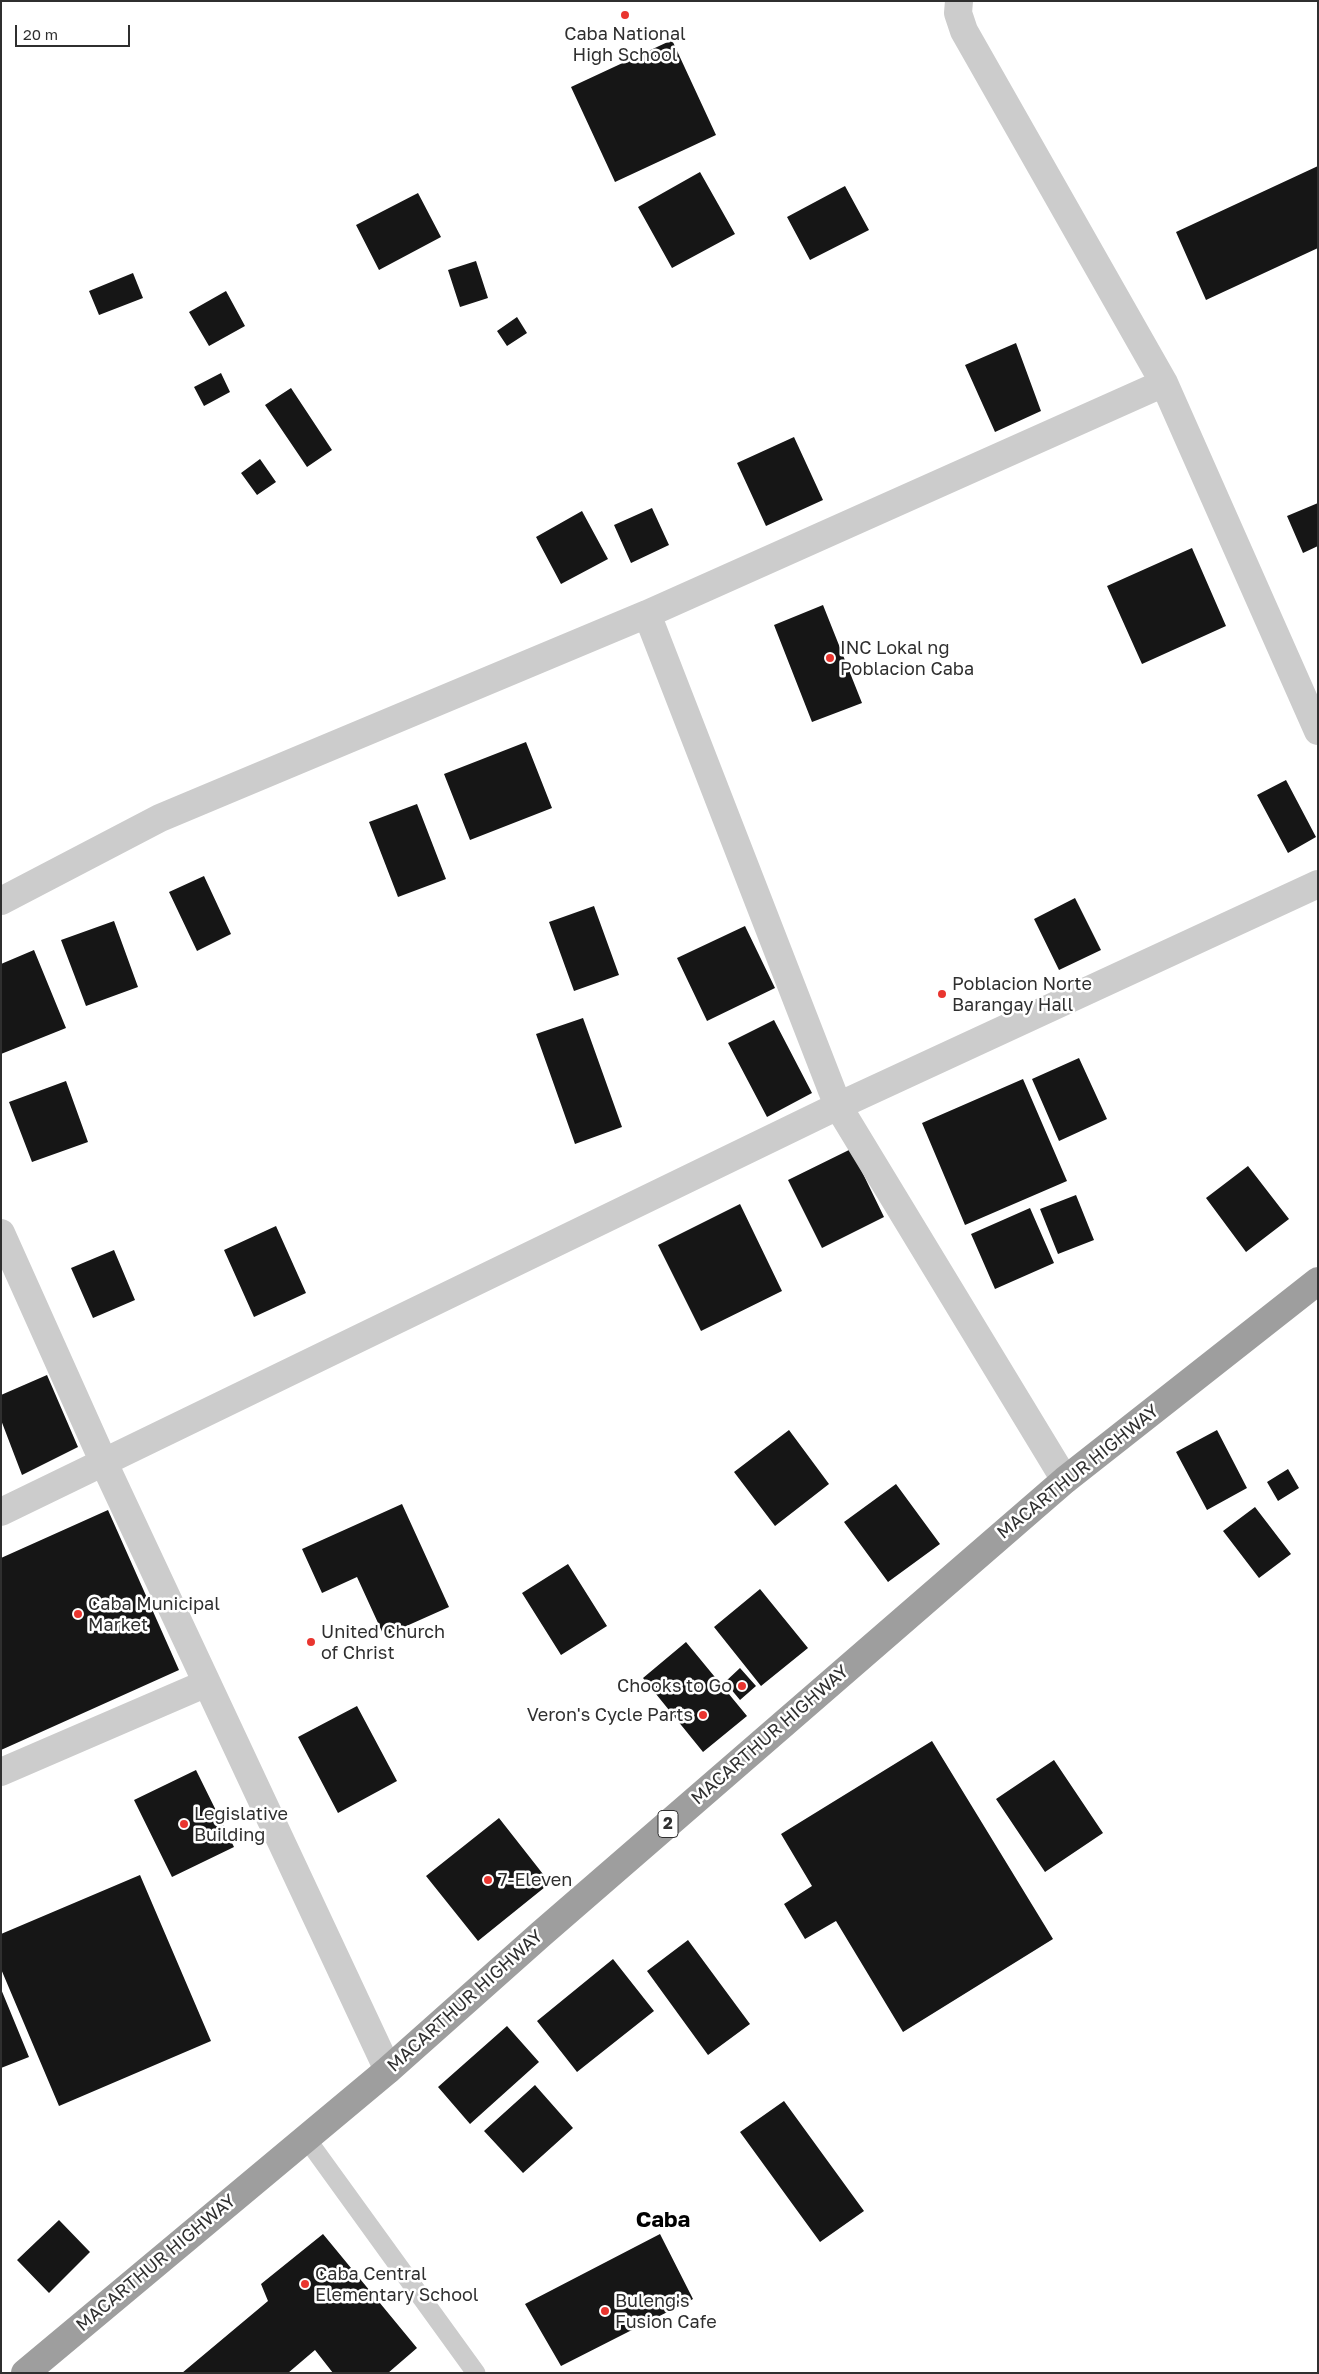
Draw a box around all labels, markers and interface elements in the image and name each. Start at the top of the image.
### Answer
marker: Caba National High School [619,9,631,21]
scale bar [18,15,132,47]
place label: Caba National High School [564,23,686,66]
text: 20 m [23,25,58,43]
place label: INC Lokal ng Poblacion Caba [840,637,974,680]
marker: INC Lokal ng Poblacion Caba [824,652,836,664]
place label: Poblacion Norte Barangay Hall [952,973,1092,1016]
marker: Poblacion Norte Barangay Hall [936,988,948,1000]
street label: MACARTHUR HIGHWAY [993,1400,1163,1544]
place label: Caba Municipal Market [88,1593,220,1636]
marker: Caba Municipal Market [72,1608,84,1620]
place label: United Church of Christ [321,1621,445,1664]
marker: United Church of Christ [305,1636,317,1648]
street label: MACARTHUR HIGHWAY [687,1661,853,1809]
place label: Chooks to Go [617,1675,732,1697]
marker: Chooks to Go [736,1680,748,1692]
place label: Veron's Cycle Parts [527,1704,693,1726]
marker: Veron's Cycle Parts [697,1709,709,1721]
place label: Legislative Building [194,1803,288,1846]
road number: 2 [658,1810,678,1838]
marker: Legislative Building [178,1818,190,1830]
place label: 7-Eleven [498,1869,572,1891]
marker: 7-Eleven [482,1874,494,1886]
street label: MACARTHUR HIGHWAY [383,1926,547,2076]
street label: MACARTHUR HIGHWAY [72,2190,240,2336]
district label: Caba [636,2207,690,2233]
place label: Caba Central Elementary School [315,2263,479,2306]
marker: Caba Central Elementary School [299,2278,311,2290]
place label: Buleng's Fusion Cafe [615,2290,717,2332]
marker: Buleng's Fusion Cafe [599,2305,611,2317]

